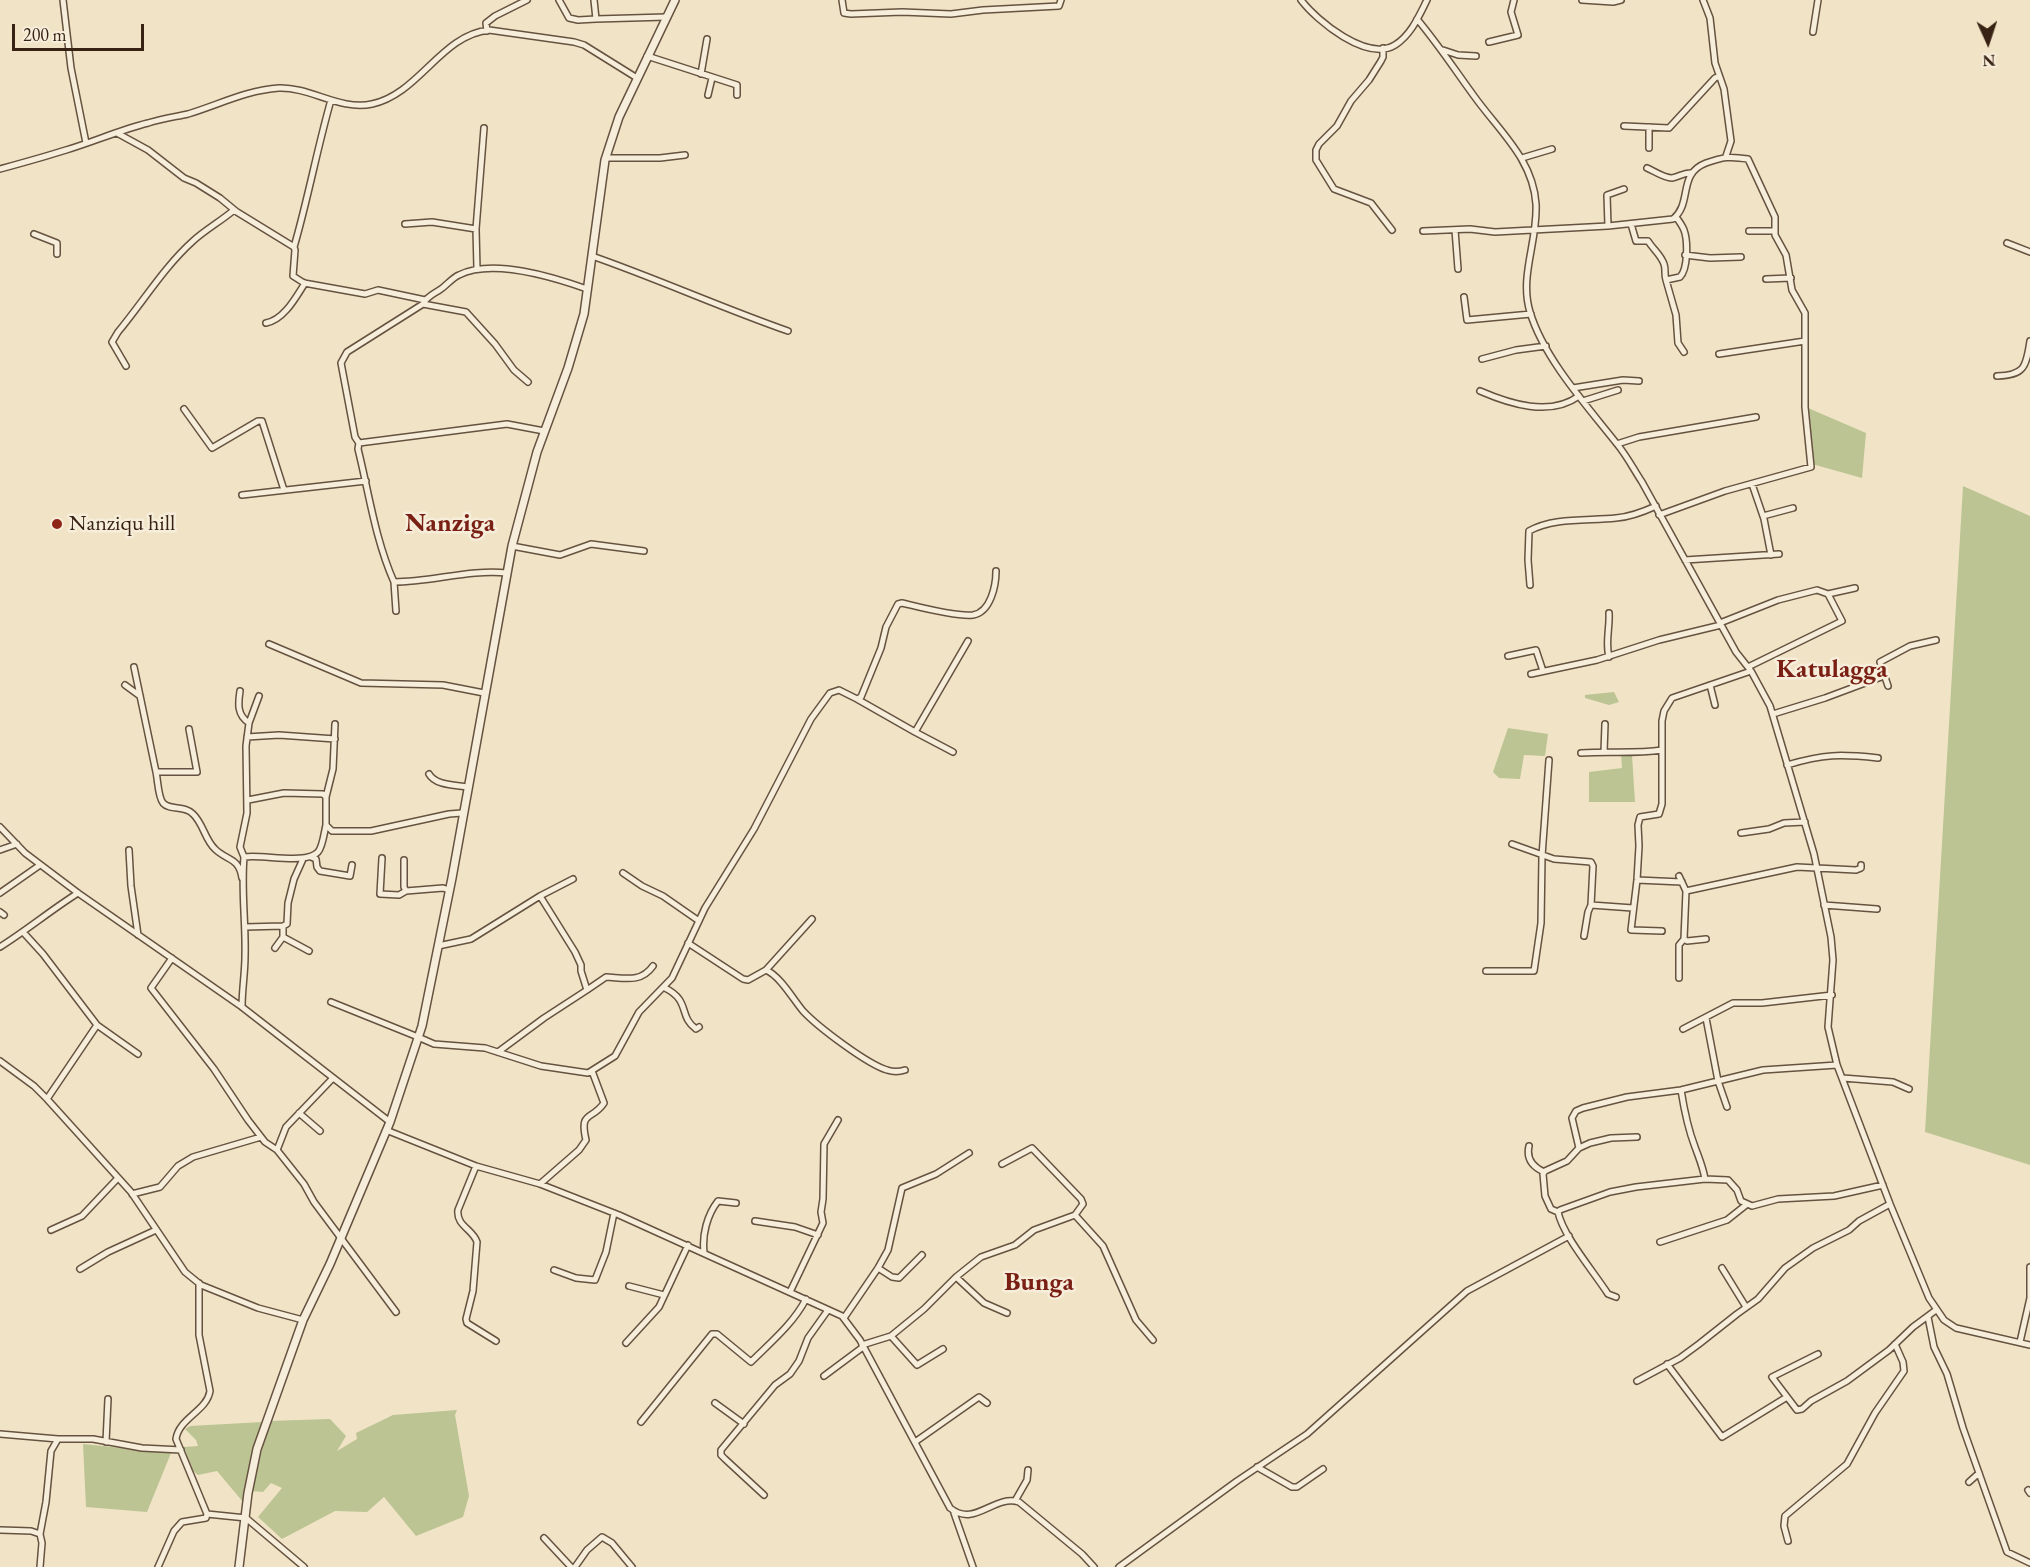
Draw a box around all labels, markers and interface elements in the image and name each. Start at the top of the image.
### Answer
scale bar [15,12,147,50]
north arrow [1958,12,2018,72]
text: 200 m [23,23,67,46]
text: N [1982,50,1996,71]
district label: Nanziga [405,508,495,540]
place label: Nanziqu hill [69,511,175,537]
marker: Nanziqu hill [50,517,64,531]
district label: Katulagga [1776,654,1888,686]
district label: Bunga [1004,1267,1074,1299]

